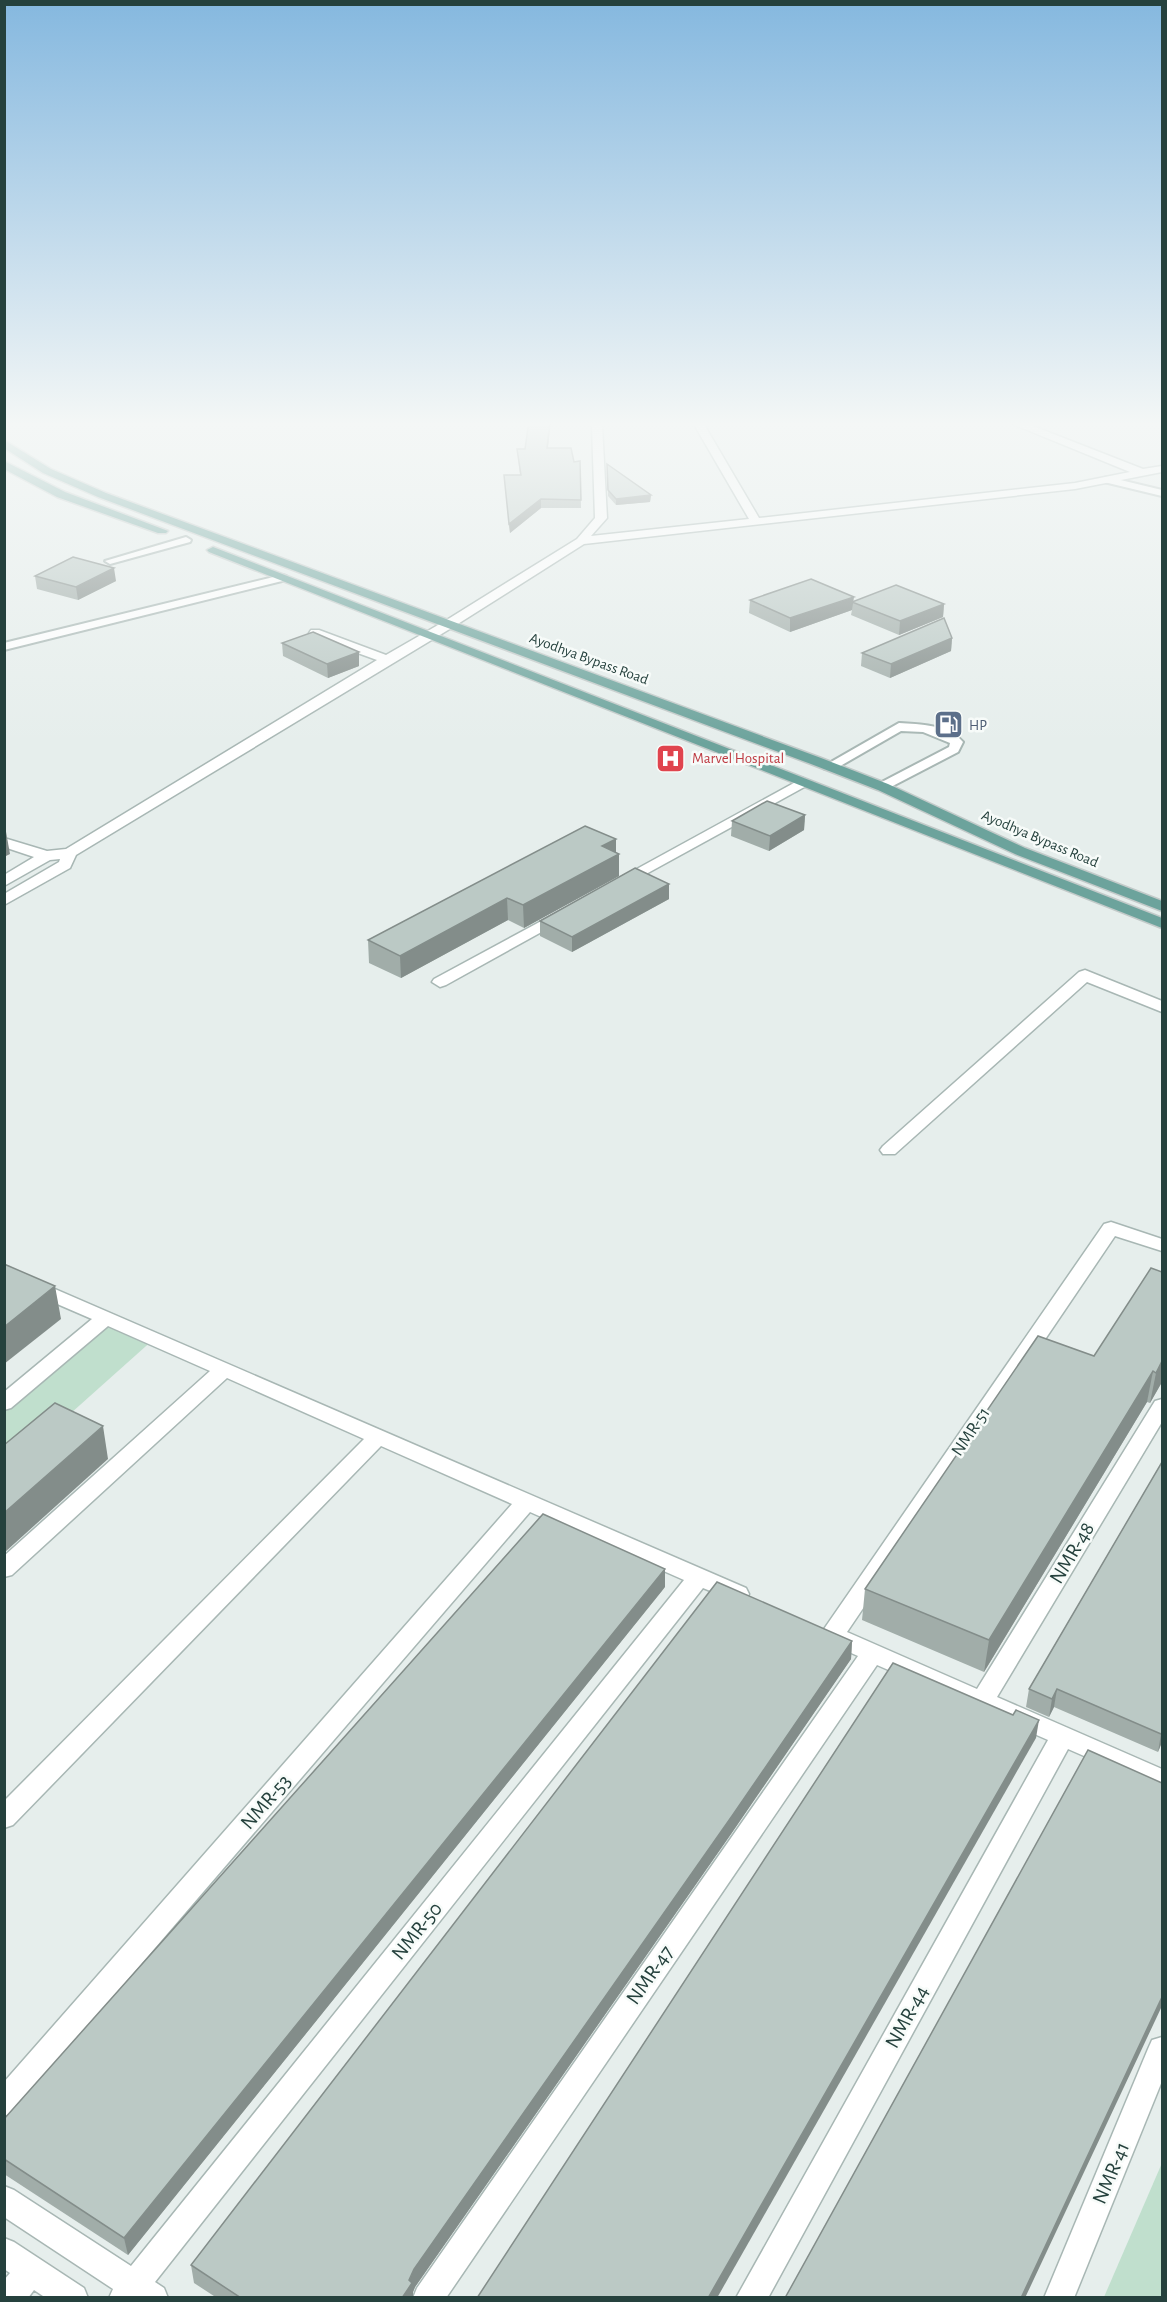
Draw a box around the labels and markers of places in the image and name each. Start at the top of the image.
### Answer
fuel station icon: HP [932,709,964,741]
place label: HP [969,718,987,733]
hospital icon: Marvel Hospital [655,742,687,774]
place label: Marvel Hospital [692,751,784,766]

